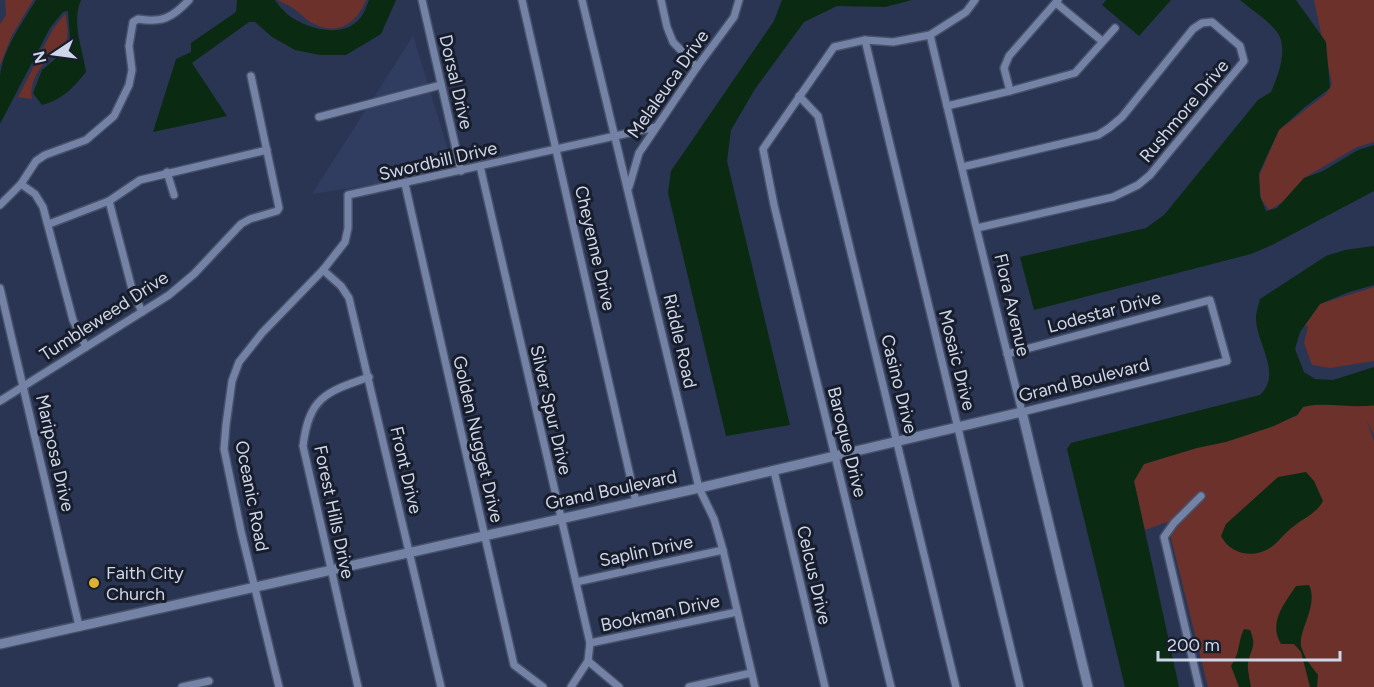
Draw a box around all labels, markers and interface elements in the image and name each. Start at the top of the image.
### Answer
north arrow [24,24,84,84]
street label: Melaleuca Drive [623,26,714,142]
street label: Dorsal Drive [434,33,478,132]
text: N [29,49,51,65]
street label: Rushmore Drive [1135,55,1234,167]
street label: Swordbill Drive [377,137,499,185]
street label: Cheyenne Drive [570,183,620,313]
street label: Flora Avenue [989,251,1035,359]
street label: Tumbleweed Drive [36,266,172,366]
street label: Lodestar Drive [1045,286,1163,338]
street label: Riddle Road [658,292,702,390]
street label: Mosaic Drive [934,307,980,413]
street label: Casino Drive [876,332,922,436]
street label: Silver Spur Drive [525,343,577,477]
street label: Golden Nugget Drive [448,353,508,525]
street label: Grand Boulevard [1016,353,1152,407]
street label: Baroque Drive [823,384,871,500]
street label: Mariposa Drive [31,392,79,514]
street label: Front Drive [385,424,427,516]
street label: Oceanic Road [230,439,274,553]
street label: Forest Hills Drive [309,443,359,581]
street label: Grand Boulevard [543,465,679,515]
street label: Celcus Drive [792,523,836,627]
street label: Saplin Drive [597,530,695,572]
place label: Faith City Church [106,562,184,605]
marker: Faith City Church [87,576,101,590]
street label: Bookman Drive [598,590,722,636]
scale bar [1158,624,1340,662]
text: 200 m [1167,634,1220,656]

